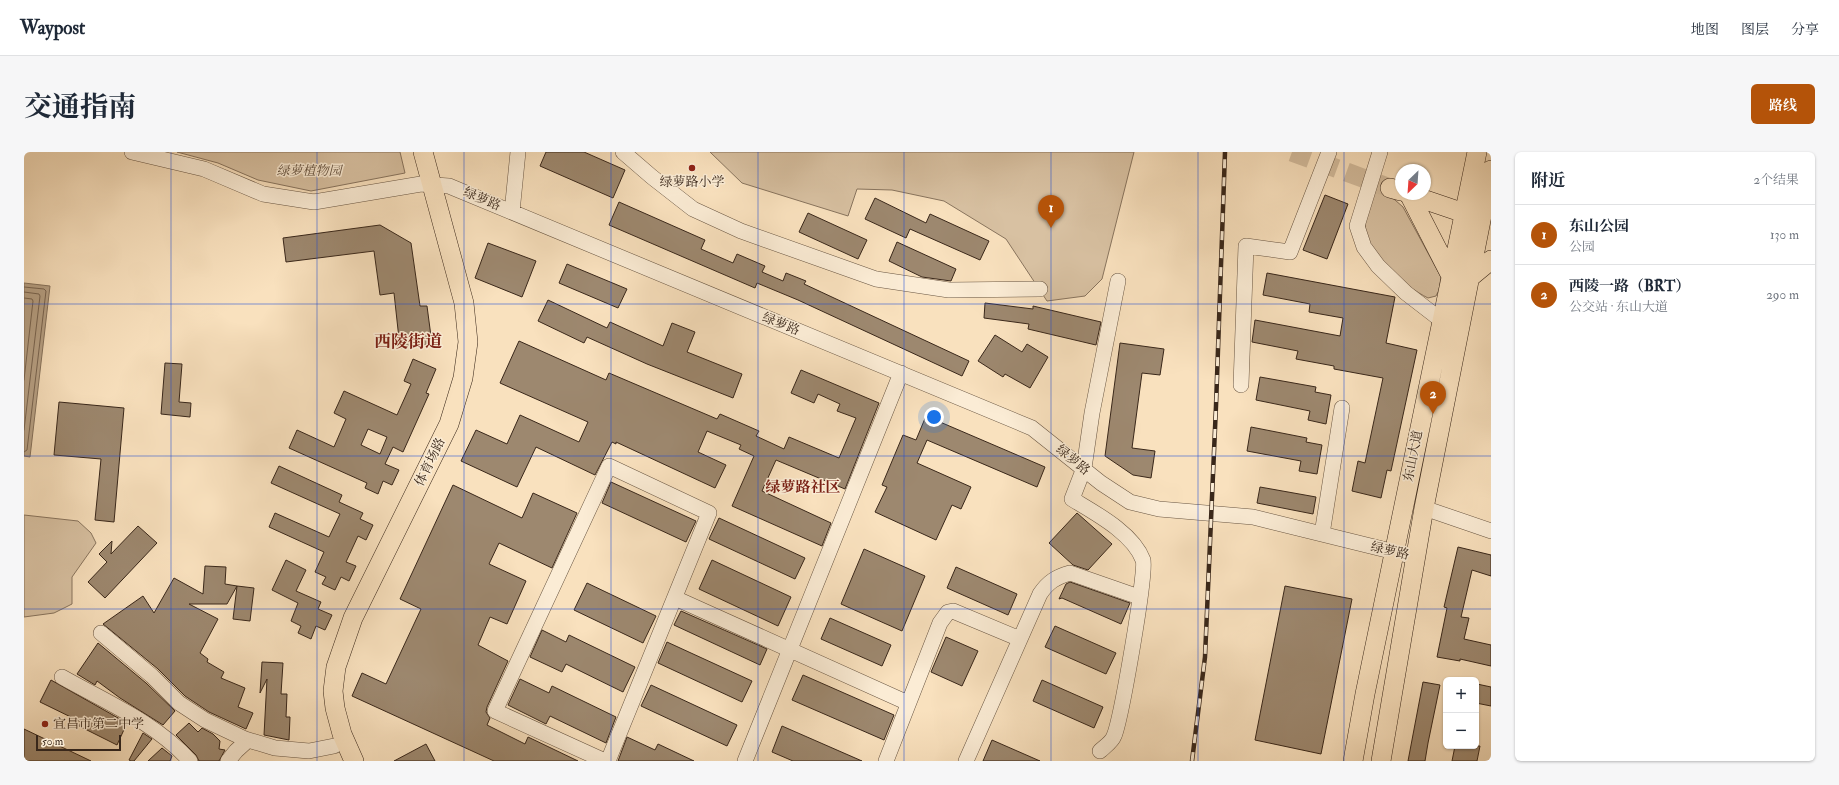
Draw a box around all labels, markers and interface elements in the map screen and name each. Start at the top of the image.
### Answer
text: Waypost [20,16,85,40]
text: 地图 [1691,21,1719,38]
text: 图层 [1741,21,1769,38]
text: 分享 [1791,21,1819,38]
button: 路线 [1751,84,1815,124]
text: 交通指南 [24,90,136,125]
park label: 绿萝植物园 [276,163,343,179]
marker: 绿萝路小学 [687,163,697,173]
north arrow [1395,164,1431,200]
text: 附近 [1531,170,1565,191]
text: 2个结果 [1753,172,1799,188]
place label: 绿萝路小学 [659,174,725,190]
street label: 绿萝路 [461,184,503,214]
pin: 1 [1038,195,1064,228]
text: 东山公园 [1569,217,1629,236]
text: 1 [1542,227,1546,243]
text: 130 m [1770,227,1799,243]
text: 公园 [1569,239,1595,255]
text: 西陵一路（BRT） [1569,277,1690,296]
text: 2 [1541,287,1547,303]
text: 290 m [1766,287,1799,303]
text: 公交站 · 东山大道 [1569,299,1668,315]
street label: 绿萝路 [760,309,802,339]
district label: 西陵街道 [374,331,442,352]
pin: 2 [1420,381,1446,414]
your location [924,407,944,427]
street label: 东山大道 [1400,429,1426,483]
street label: 体育场路 [411,435,449,489]
street label: 绿萝路 [1053,442,1093,478]
district label: 绿萝路社区 [765,478,841,497]
street label: 绿萝路 [1369,539,1411,563]
map controls [1443,677,1479,749]
button: + [1443,677,1479,713]
button: − [1443,713,1479,749]
place label: 宜昌市第二中学 [53,716,144,732]
marker: 宜昌市第二中学 [40,719,50,729]
scale bar [36,733,121,752]
text: 50 m [42,735,63,748]

